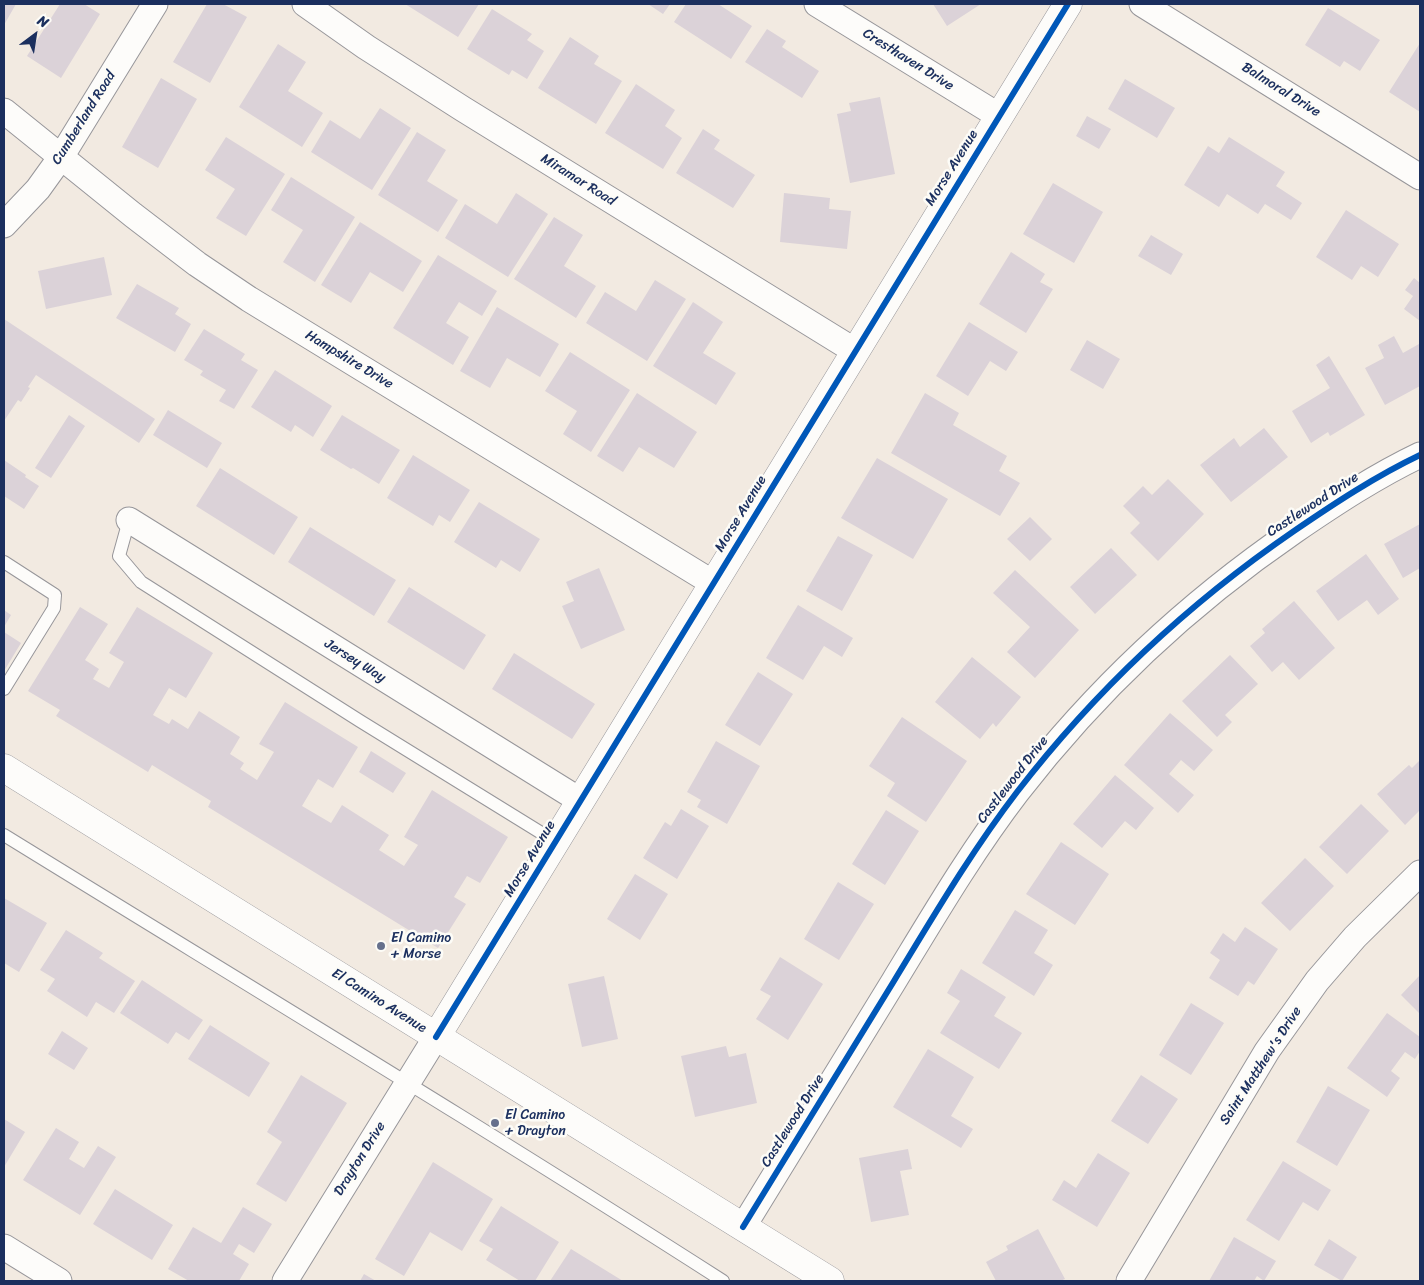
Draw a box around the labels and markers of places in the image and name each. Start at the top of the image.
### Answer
place label: El Camino + Morse [391,930,451,962]
marker: El Camino + Morse [375,940,387,952]
place label: El Camino + Drayton [505,1107,566,1140]
marker: El Camino + Drayton [489,1117,501,1129]

